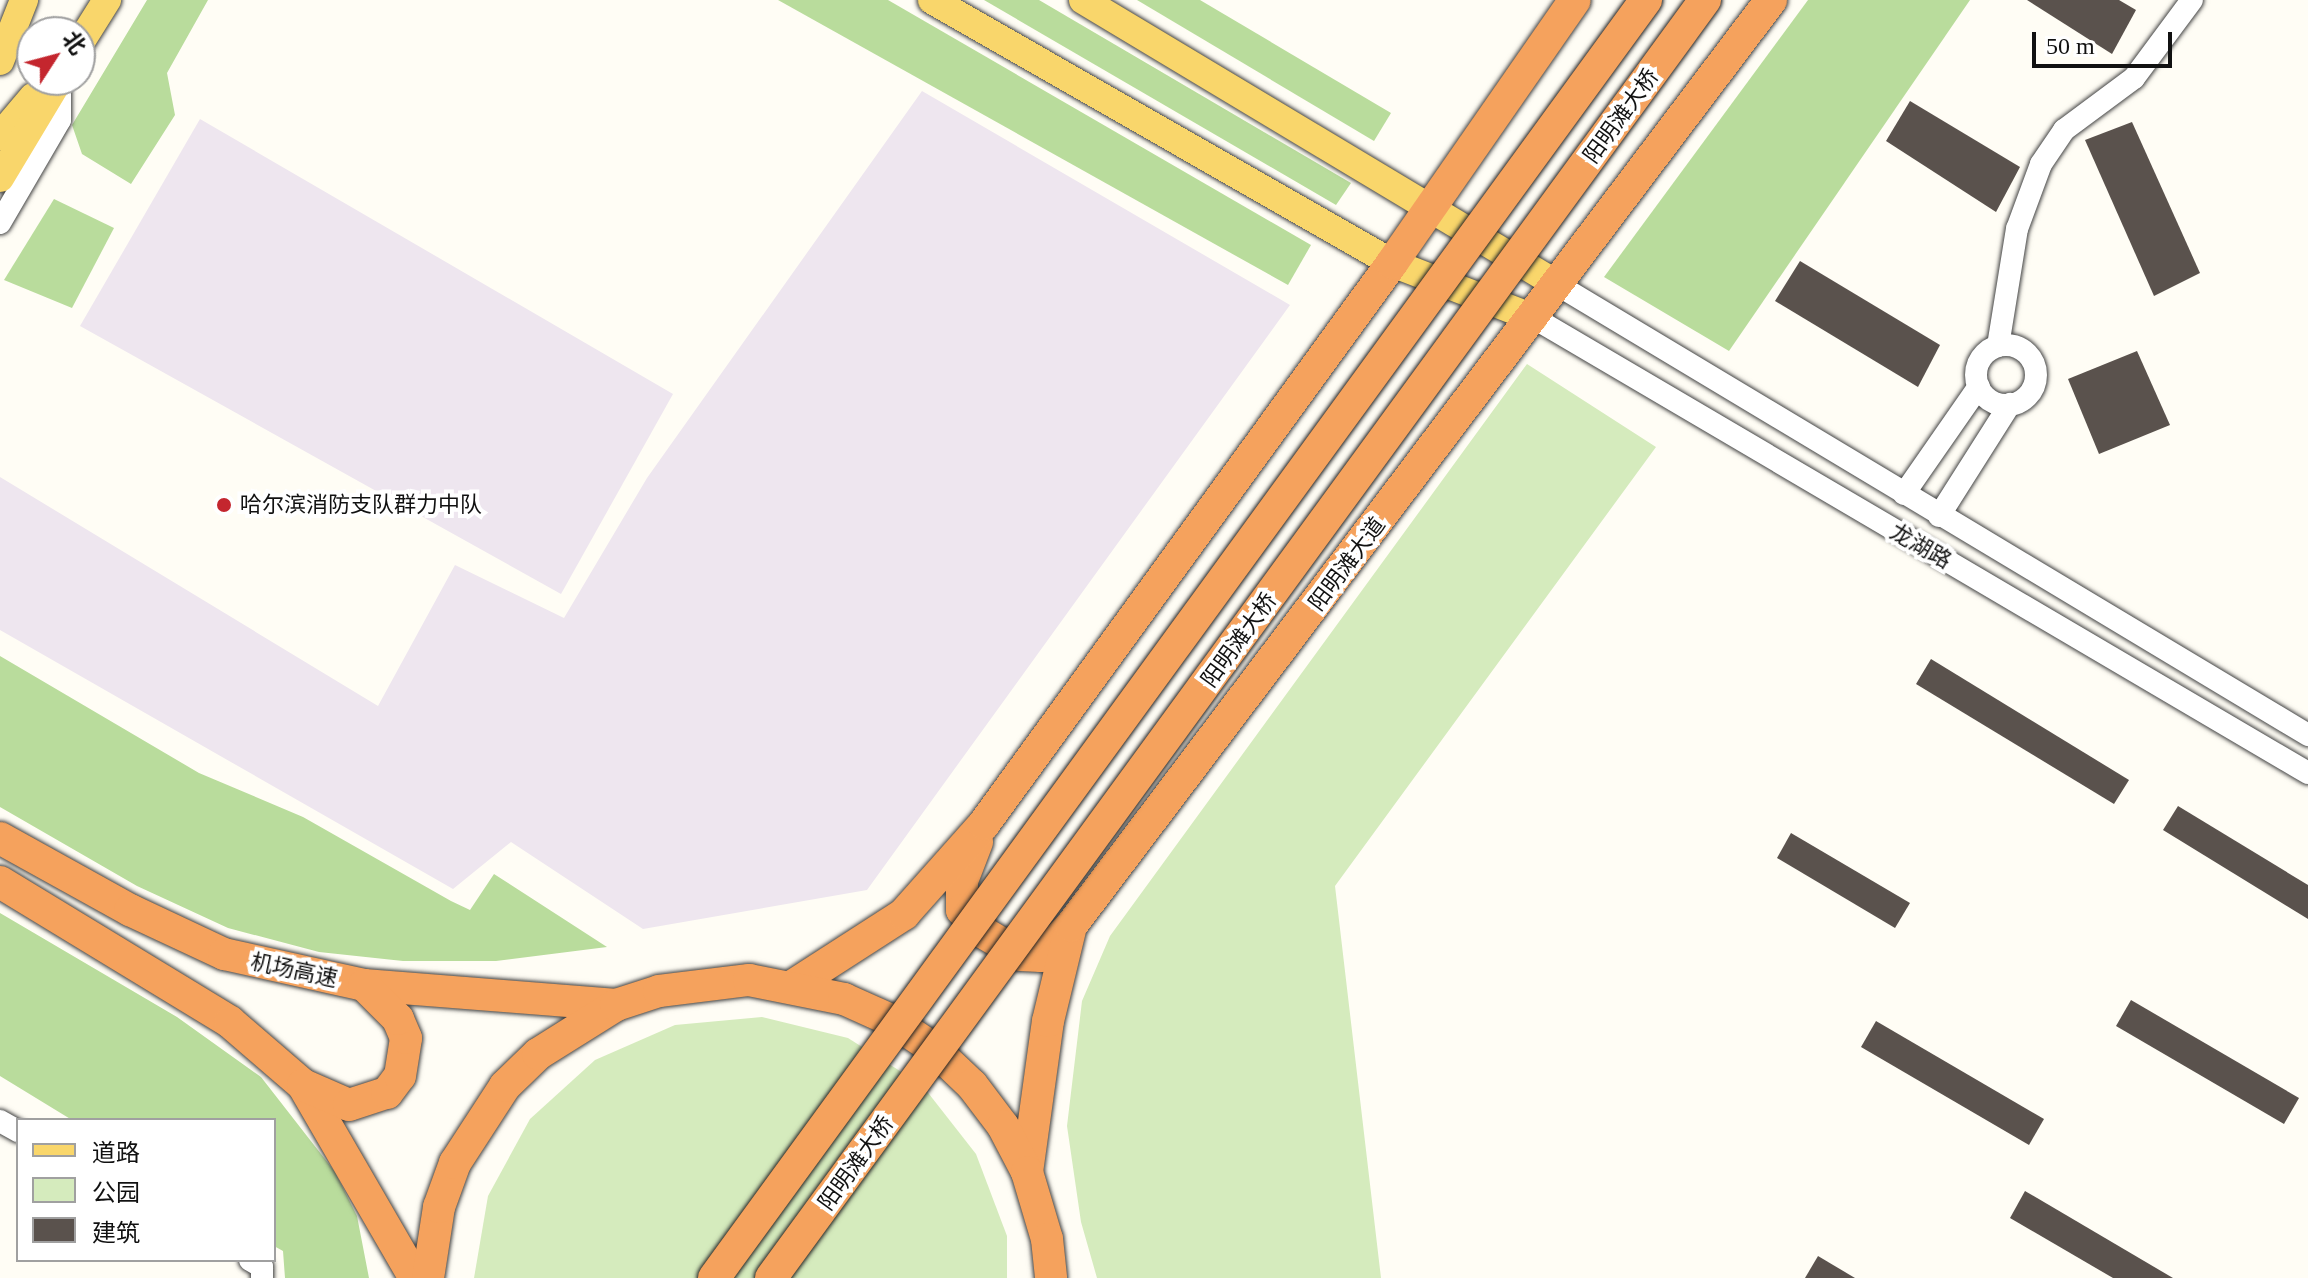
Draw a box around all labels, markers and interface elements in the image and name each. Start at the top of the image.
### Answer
north arrow [16,16,96,96]
scale bar [2036,16,2176,66]
text: 北 [58,27,91,59]
text: 50 m [2046,33,2095,59]
street label: 阳明滩大桥 [1578,64,1664,168]
place label: 哈尔滨消防支队群力中队 [240,492,482,518]
marker: 哈尔滨消防支队群力中队 [215,496,233,514]
street label: 阳明滩大道 [1303,512,1391,616]
street label: 龙湖路 [1886,518,1956,574]
street label: 阳明滩大桥 [1196,588,1282,692]
street label: 机场高速 [248,948,340,992]
street label: 阳明滩大桥 [813,1111,899,1215]
legend [16,1118,276,1262]
text: 道路 [92,1140,140,1166]
text: 公园 [92,1180,140,1206]
text: 建筑 [92,1220,140,1246]

